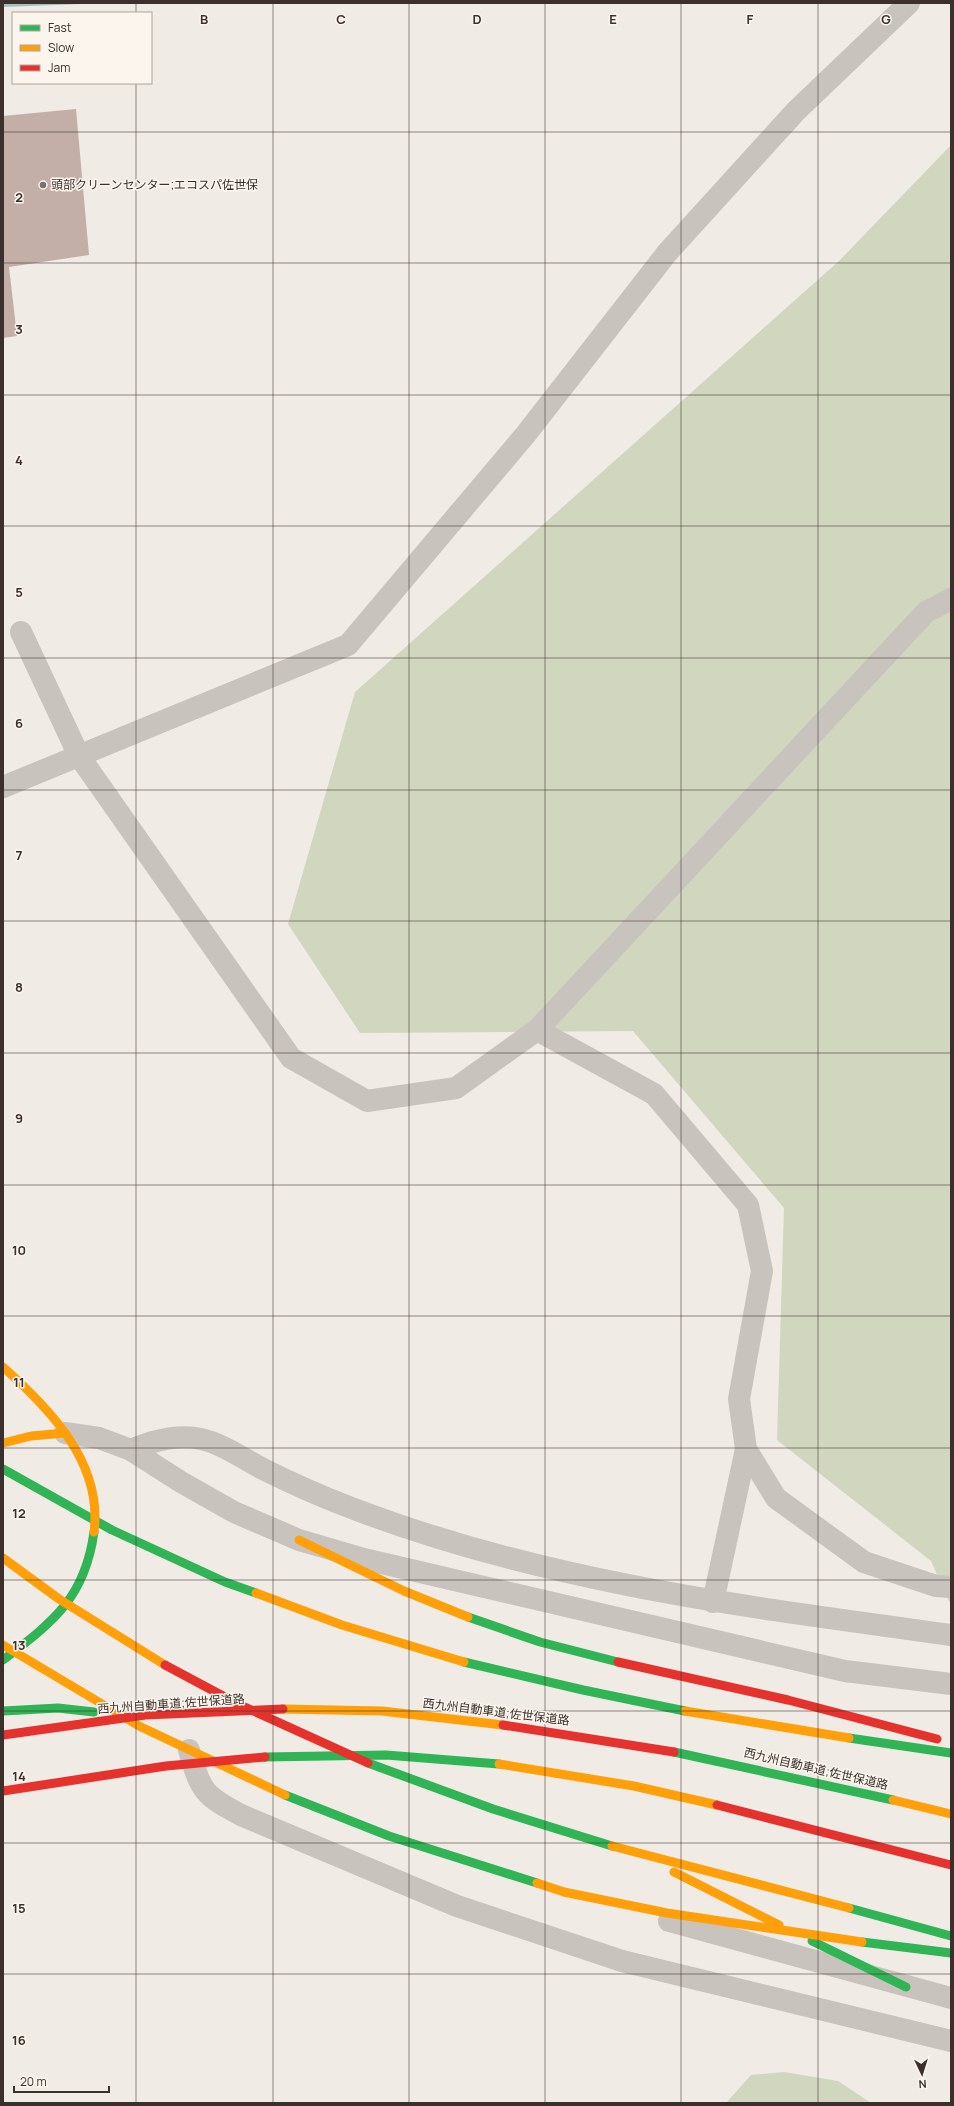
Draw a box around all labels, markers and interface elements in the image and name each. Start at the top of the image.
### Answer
text: B [200,10,208,28]
text: C [336,10,346,28]
text: D [472,10,482,28]
text: E [609,10,617,28]
text: F [747,10,754,28]
text: G [881,10,891,28]
legend [12,12,152,84]
text: Fast [48,19,72,36]
text: Slow [48,39,74,56]
text: Jam [48,59,70,76]
place label: 頭部クリーンセンター;エコスパ佐世保 [51,176,258,193]
marker: 頭部クリーンセンター;エコスパ佐世保 [38,180,48,190]
text: 2 [15,188,23,206]
text: 3 [15,320,23,338]
text: 4 [15,451,23,469]
text: 5 [15,583,23,601]
text: 6 [15,714,23,732]
text: 7 [16,846,23,864]
text: 8 [15,978,23,996]
text: 9 [15,1109,23,1127]
text: 10 [12,1241,26,1259]
text: 11 [13,1373,25,1391]
text: 12 [12,1504,26,1522]
text: 13 [12,1636,26,1654]
street label: 西九州自動車道;佐世保道路 [97,1690,245,1717]
street label: 西九州自動車道;佐世保道路 [422,1694,570,1729]
street label: 西九州自動車道;佐世保道路 [742,1744,890,1793]
text: 14 [12,1767,26,1785]
text: 15 [12,1899,26,1917]
text: 16 [12,2031,26,2049]
north arrow [902,2054,942,2094]
scale bar [14,2068,109,2094]
text: 20 m [20,2073,47,2090]
text: N [918,2077,927,2092]

